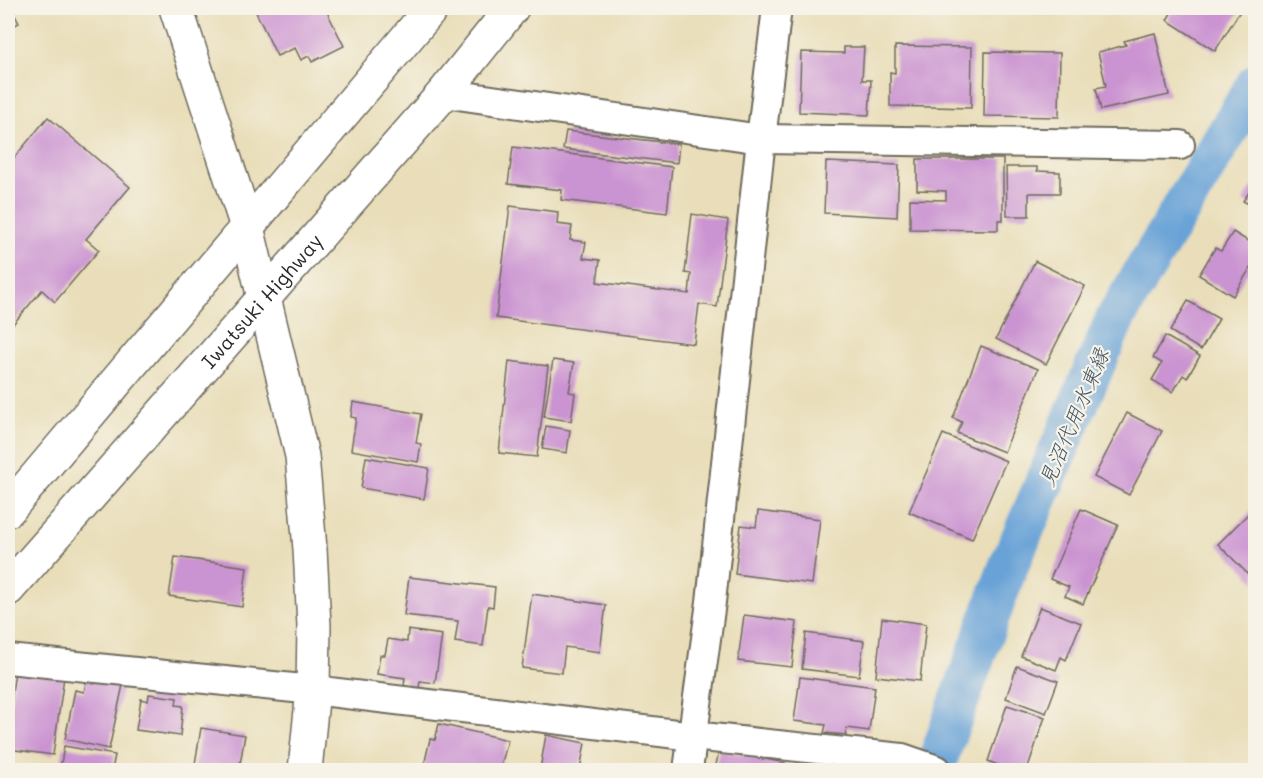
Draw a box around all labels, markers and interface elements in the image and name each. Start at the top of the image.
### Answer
street label: Iwatsuki Highway [195,228,328,373]
water label: 見沼代用水東縁 [1032,342,1115,490]

